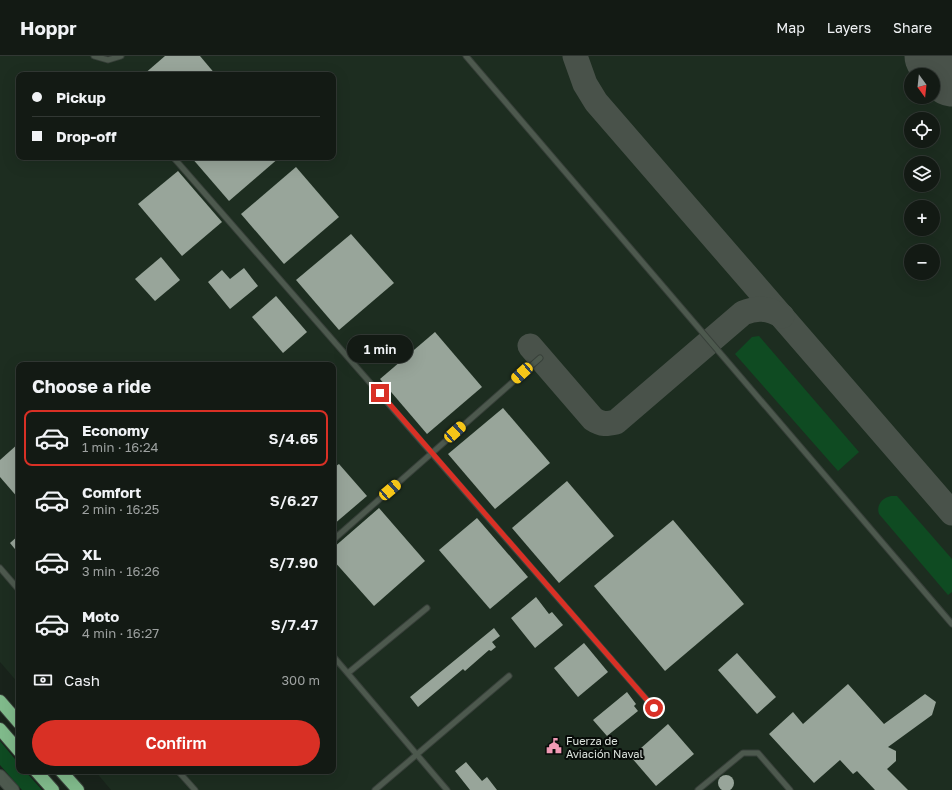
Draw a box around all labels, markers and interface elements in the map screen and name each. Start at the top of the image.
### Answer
text: Hoppr [20,16,77,39]
text: Map [776,19,805,36]
text: Layers [827,19,871,36]
text: Share [893,19,932,36]
north arrow [904,68,940,104]
map controls [904,68,940,280]
text: Pickup [56,88,106,106]
button: locate [904,112,940,148]
text: Drop-off [56,127,116,145]
button: layers [904,156,940,192]
button: + [904,200,940,236]
button: − [904,244,940,280]
callout: 1 min [347,335,413,363]
text: 1 min [364,341,396,357]
car [509,361,535,385]
text: Choose a ride [32,375,151,397]
route end [371,384,389,402]
icon: car [34,420,70,456]
car [442,420,468,444]
text: Economy [82,421,149,439]
text: S/4.65 [268,429,318,447]
text: 1 min · 16:24 [82,439,158,455]
car [377,478,403,502]
icon: car [34,482,70,518]
text: Comfort [82,483,141,501]
text: S/6.27 [270,491,318,509]
text: 2 min · 16:25 [82,501,159,517]
icon: car [34,544,70,580]
text: XL [82,545,101,563]
text: S/7.90 [269,553,318,571]
text: 3 min · 16:26 [82,563,160,579]
icon: car [34,606,70,642]
text: Moto [82,607,119,625]
text: S/7.47 [271,615,318,633]
text: 4 min · 16:27 [82,625,159,641]
icon: cash [32,669,54,691]
text: Cash [64,671,100,689]
text: 300 m [282,672,320,688]
route start [645,699,663,717]
button: Confirm [32,720,320,766]
place label: Fuerza de Aviación Naval [566,734,643,760]
public building icon: Fuerza de Aviación Naval [545,737,563,755]

